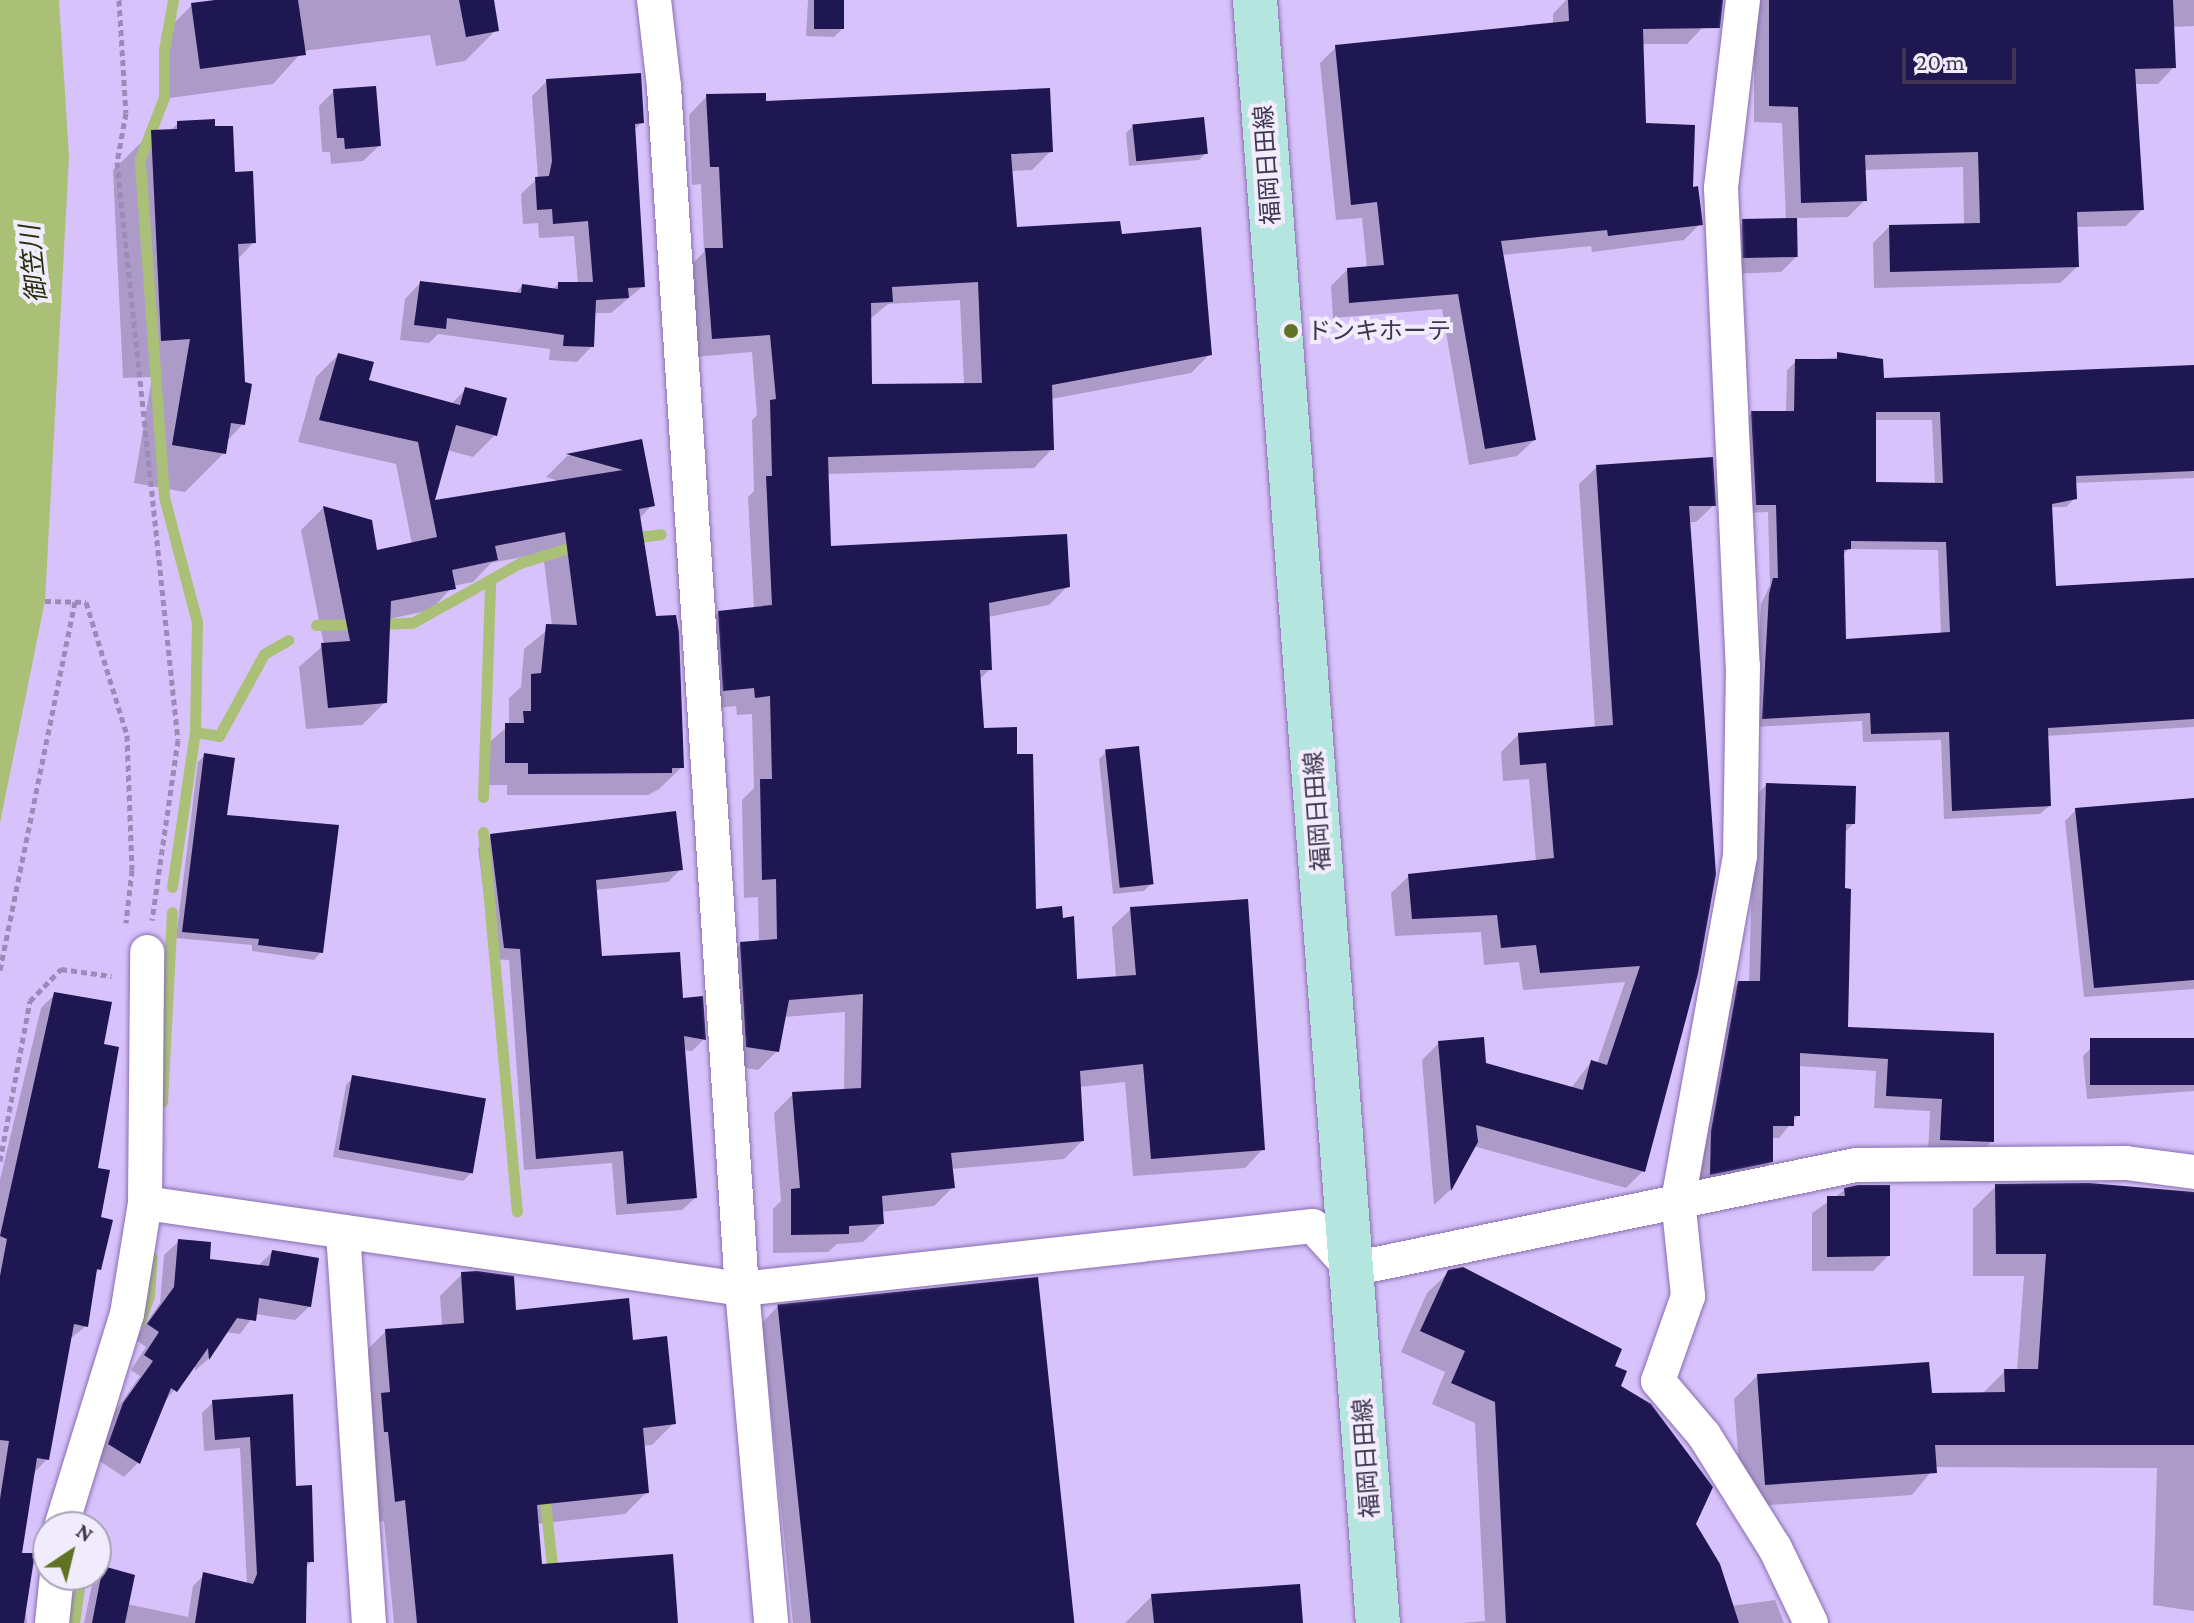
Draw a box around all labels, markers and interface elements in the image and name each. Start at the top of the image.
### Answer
scale bar [1906,32,2020,82]
text: 20 m [1916,48,1965,75]
street label: 福岡日田線 [1248,104,1286,226]
water label: 御笠川 [14,224,54,304]
place label: ドンキホーテ [1307,317,1451,345]
marker: ドンキホーテ [1282,322,1300,340]
street label: 福岡日田線 [1298,750,1336,872]
street label: 福岡日田線 [1347,1397,1385,1519]
north arrow [32,1511,112,1591]
text: N [72,1518,98,1547]

